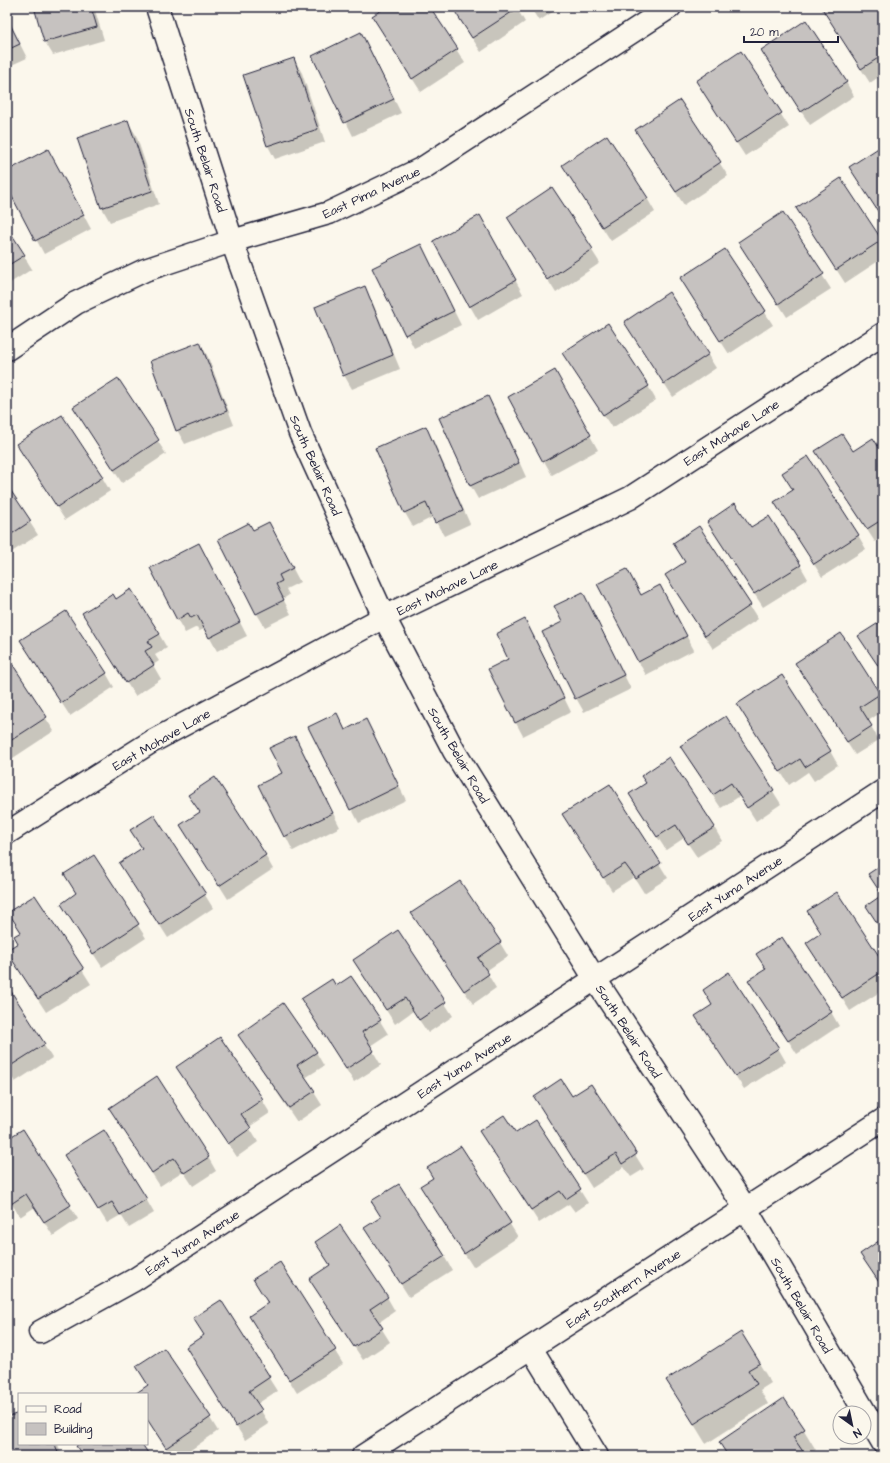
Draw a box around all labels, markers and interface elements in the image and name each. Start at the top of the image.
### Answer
scale bar [744,18,838,44]
text: 20 m [750,24,779,41]
street label: South Belair Road [180,106,230,215]
street label: East Pima Avenue [320,162,423,223]
street label: East Mohave Lane [680,395,783,470]
street label: South Belair Road [285,412,345,519]
street label: East Mohave Lane [394,556,501,620]
street label: East Mohave Lane [109,704,214,775]
street label: South Belair Road [423,704,493,807]
street label: East Yuma Avenue [685,852,786,926]
street label: South Belair Road [591,981,665,1082]
street label: East Yuma Avenue [414,1029,515,1103]
street label: East Yuma Avenue [142,1206,243,1280]
street label: East Southern Avenue [563,1245,684,1333]
street label: South Belair Road [766,1254,836,1357]
legend [18,1393,148,1445]
text: Road [54,1401,82,1418]
north arrow [832,1405,872,1445]
text: Building [54,1421,92,1439]
text: N [850,1425,864,1441]

